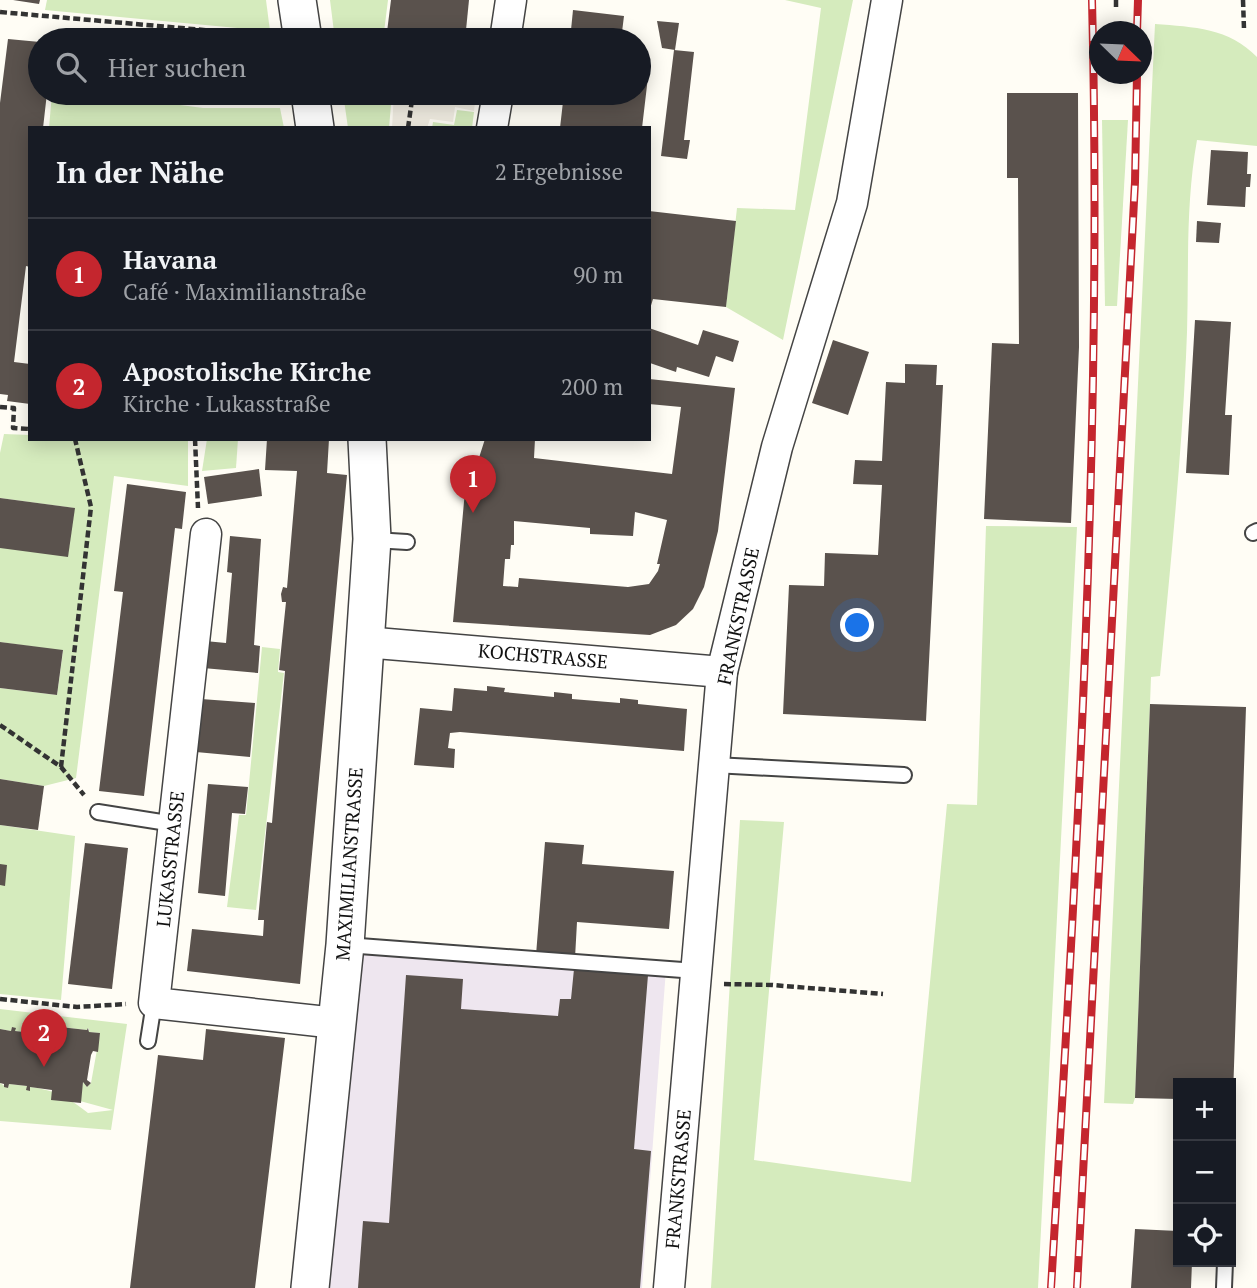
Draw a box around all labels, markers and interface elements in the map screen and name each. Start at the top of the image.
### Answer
north arrow [1089,21,1152,84]
search box [28,28,651,105]
icon: search [52,48,90,86]
text: Hier suchen [108,50,246,84]
text: In der Nähe [56,152,224,192]
text: 2 Ergebnisse [495,156,623,187]
text: Havana [123,242,217,276]
text: 1 [73,259,86,290]
text: 90 m [573,259,623,290]
text: Café · Maximilianstraße [123,276,367,307]
text: Apostolische Kirche [123,354,372,388]
text: 2 [73,371,86,402]
text: 200 m [561,371,623,402]
text: Kirche · Lukasstraße [123,388,331,419]
pin: 1 [450,455,496,513]
street label: FRANKSTRASSE [711,545,764,687]
your location [840,608,874,642]
street label: KOCHSTRASSE [477,637,609,674]
street label: MAXIMILIANSTRASSE [329,766,368,962]
street label: LUKASSTRASSE [150,790,189,928]
pin: 2 [21,1009,67,1067]
map controls [1173,1078,1236,1267]
button: + [1173,1078,1236,1141]
street label: FRANKSTRASSE [659,1108,696,1250]
button: − [1173,1141,1236,1204]
button: locate [1173,1204,1236,1267]

